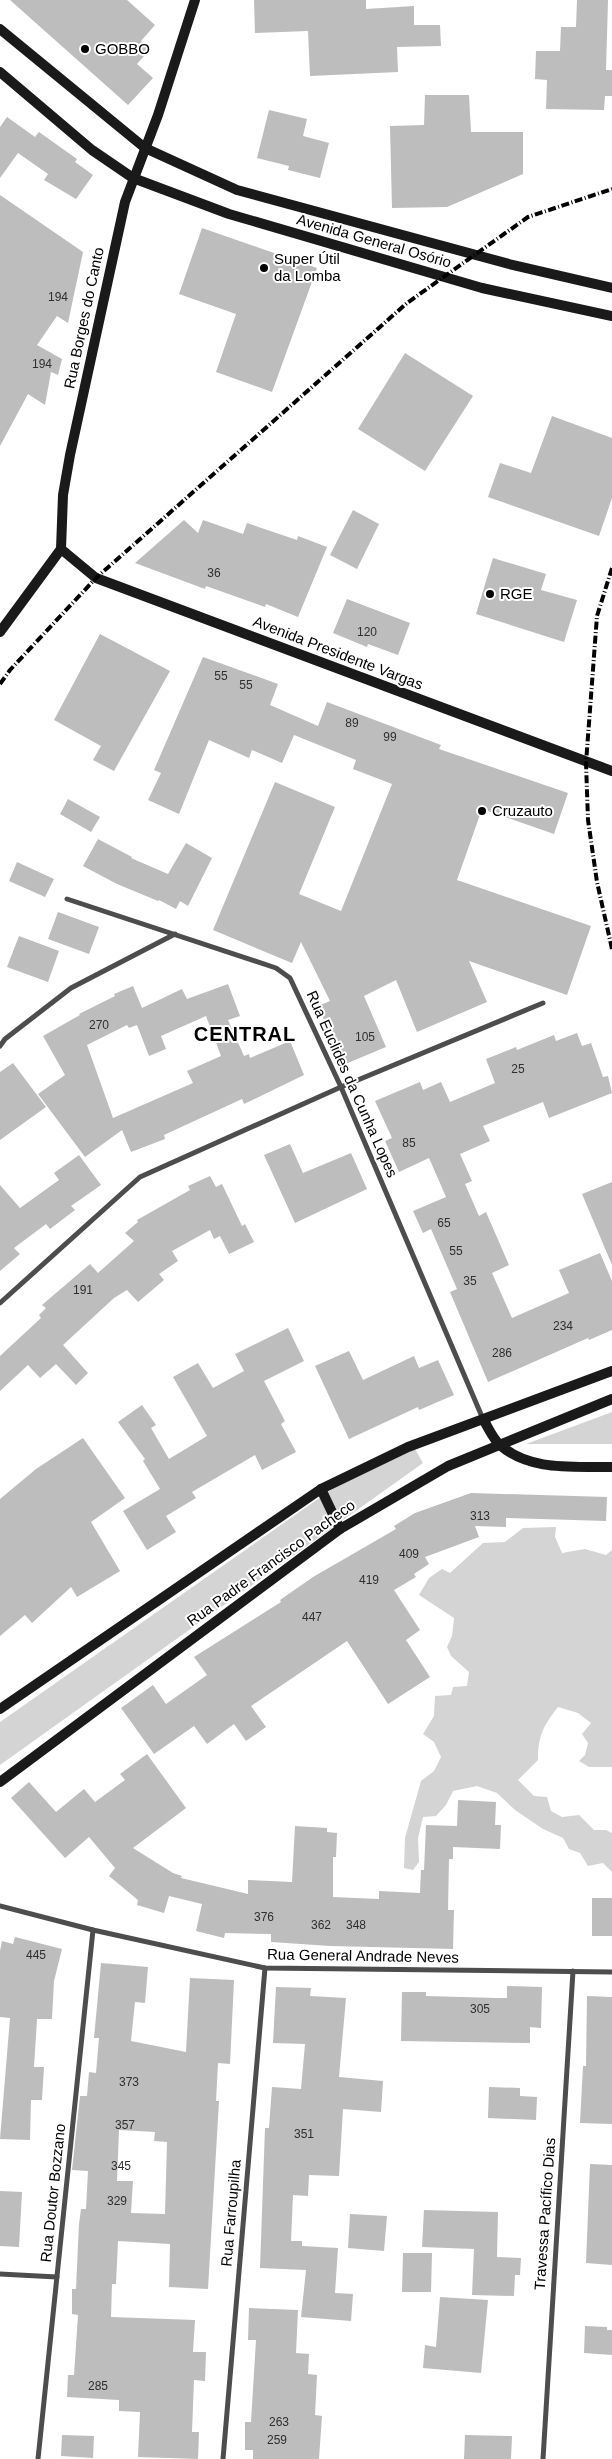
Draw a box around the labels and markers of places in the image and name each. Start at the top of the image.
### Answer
place label: GOBBO [95,40,150,57]
marker: GOBBO [79,43,91,55]
place label: Super Útil da Lomba [274,250,341,284]
marker: Super Útil da Lomba [258,262,270,274]
place label: RGE [500,585,533,602]
marker: RGE [484,588,496,600]
place label: Cruzauto [492,802,553,819]
marker: Cruzauto [476,805,488,817]

